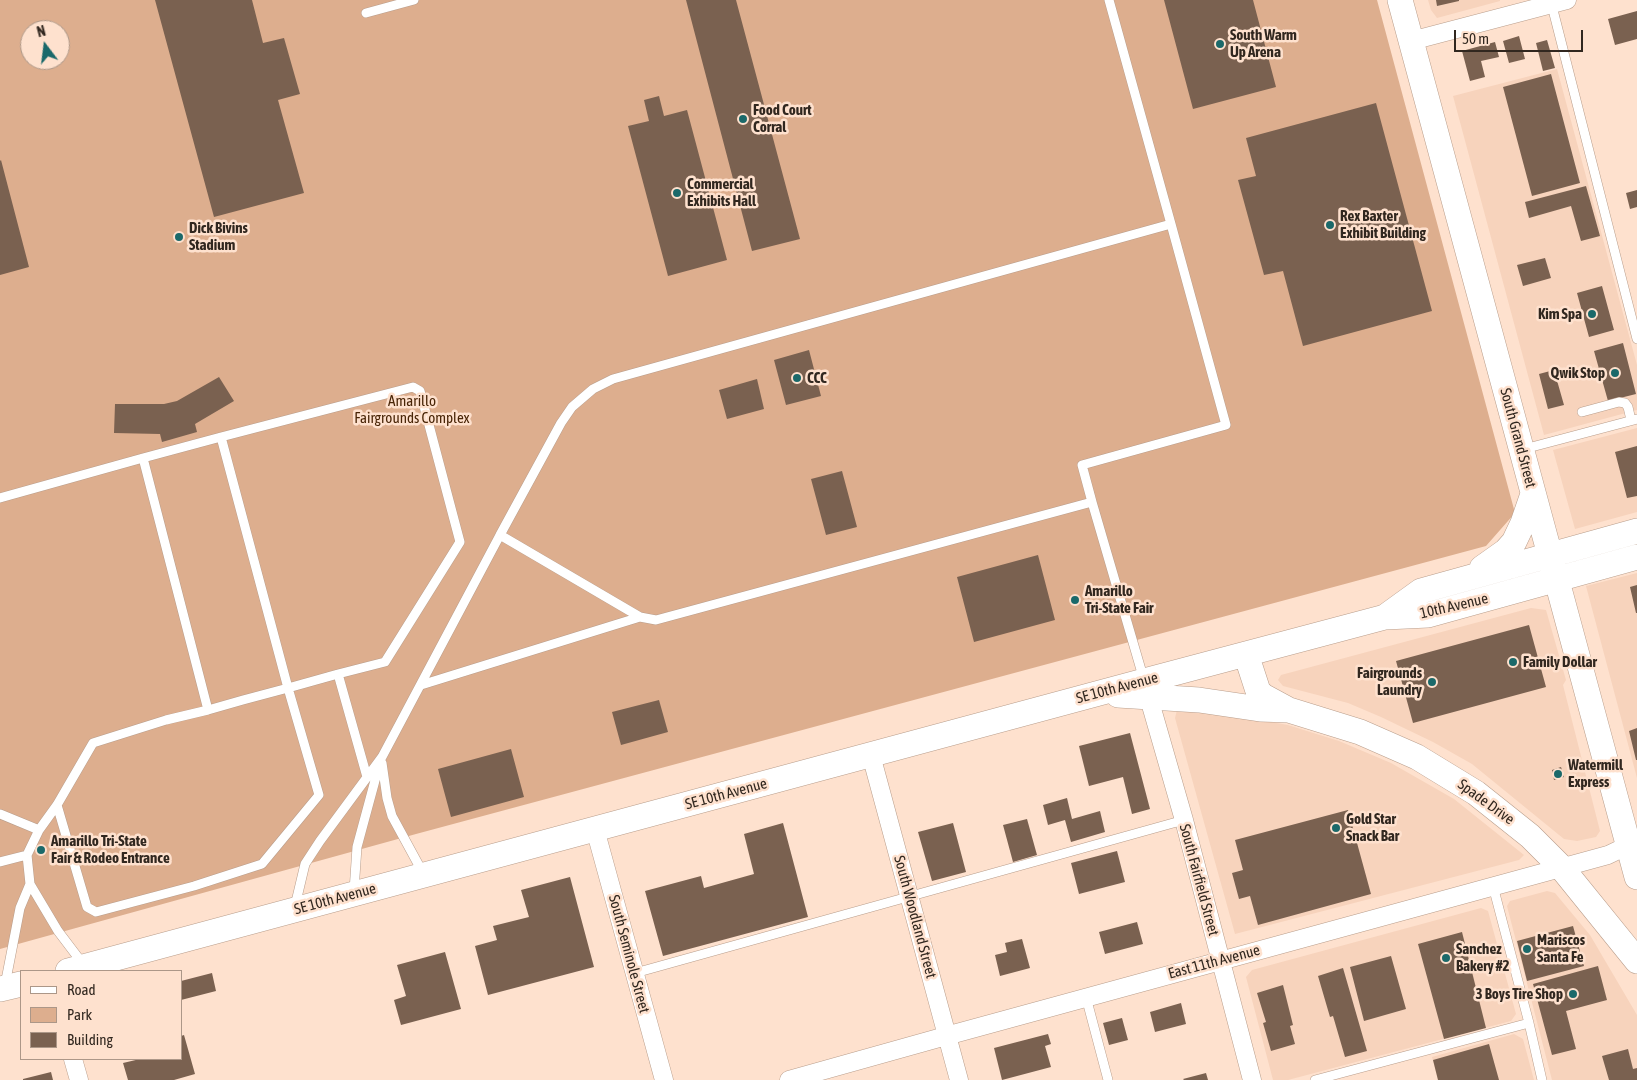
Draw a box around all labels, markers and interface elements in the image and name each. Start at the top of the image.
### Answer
north arrow [20,20,70,70]
scale bar [1457,20,1586,52]
text: N [35,23,47,40]
place label: South Warm Up Arena [1230,26,1297,61]
text: 50 m [1462,30,1489,47]
marker: South Warm Up Arena [1214,38,1226,50]
place label: Food Court Corral [753,101,812,136]
marker: Food Court Corral [737,113,749,125]
place label: Commercial Exhibits Hall [687,175,756,210]
marker: Commercial Exhibits Hall [671,187,683,199]
place label: Rex Baxter Exhibit Building [1340,207,1426,242]
place label: Dick Bivins Stadium [189,219,248,254]
marker: Rex Baxter Exhibit Building [1324,219,1336,231]
marker: Dick Bivins Stadium [173,231,185,243]
place label: Kim Spa [1538,305,1582,323]
marker: Kim Spa [1586,308,1598,320]
place label: Qwik Stop [1551,364,1605,382]
marker: Qwik Stop [1609,367,1621,379]
place label: CCC [807,369,827,387]
marker: CCC [791,372,803,384]
street label: South Grand Street [1496,386,1540,490]
park label: Amarillo Fairgrounds Complex [354,392,470,427]
place label: Amarillo Tri-State Fair [1085,582,1154,617]
street label: 10th Avenue [1418,589,1490,623]
marker: Amarillo Tri-State Fair [1069,594,1081,606]
place label: Family Dollar [1523,653,1597,671]
marker: Family Dollar [1507,656,1519,668]
place label: Fairgrounds Laundry [1357,664,1422,699]
street label: SE 10th Avenue [1074,668,1160,708]
marker: Fairgrounds Laundry [1426,676,1438,688]
place label: Watermill Express [1568,756,1623,791]
marker: Watermill Express [1552,768,1564,780]
street label: SE 10th Avenue [683,774,769,814]
street label: Spade Drive [1454,775,1518,829]
place label: Gold Star Snack Bar [1346,810,1399,845]
street label: South Fairfield Street [1175,822,1223,938]
marker: Gold Star Snack Bar [1330,822,1342,834]
place label: Amarillo Tri-State Fair & Rodeo Entrance [51,832,170,867]
marker: Amarillo Tri-State Fair & Rodeo Entrance [35,844,47,856]
street label: South Woodland Street [890,854,940,980]
street label: SE 10th Avenue [292,879,378,919]
street label: South Seminole Street [605,893,653,1015]
place label: Mariscos Santa Fe [1537,931,1585,966]
place label: Sanchez Bakery #2 [1456,940,1510,975]
street label: East 11th Avenue [1166,941,1262,983]
marker: Mariscos Santa Fe [1521,943,1533,955]
marker: Sanchez Bakery #2 [1440,952,1452,964]
legend [20,970,182,1060]
text: Road [67,981,96,998]
place label: 3 Boys Tire Shop [1476,985,1563,1003]
marker: 3 Boys Tire Shop [1567,988,1579,1000]
text: Park [67,1006,92,1023]
text: Building [67,1031,113,1048]

